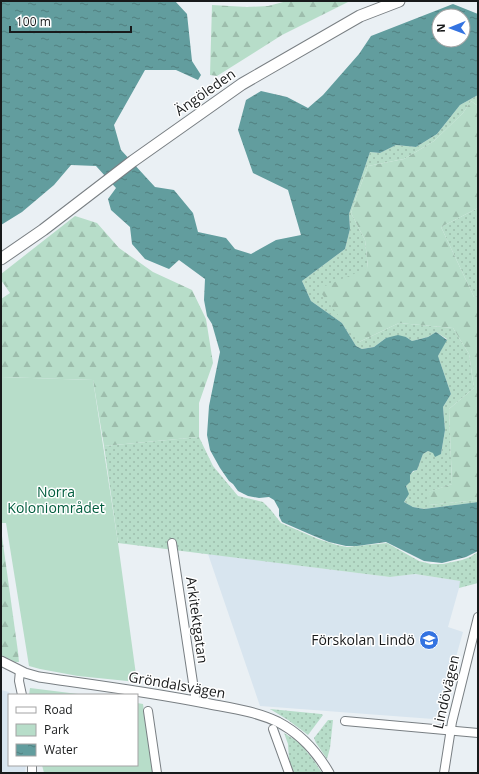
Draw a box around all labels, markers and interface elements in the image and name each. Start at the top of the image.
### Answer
scale bar [10,8,131,34]
north arrow [431,8,471,48]
text: 100 m [16,13,51,30]
text: N [433,24,448,33]
street label: Ängöleden [171,64,239,119]
park label: Norra Koloniområdet [7,482,105,517]
street label: Arkitektgatan [182,575,213,665]
school or university icon: Förskolan Lindö [418,629,440,651]
place label: Förskolan Lindö [311,630,415,649]
street label: Lindövägen [428,653,463,731]
street label: Gröndalsvägen [127,667,227,702]
legend [8,694,138,766]
text: Road [44,701,73,718]
text: Park [44,721,70,738]
text: Water [44,741,78,758]

